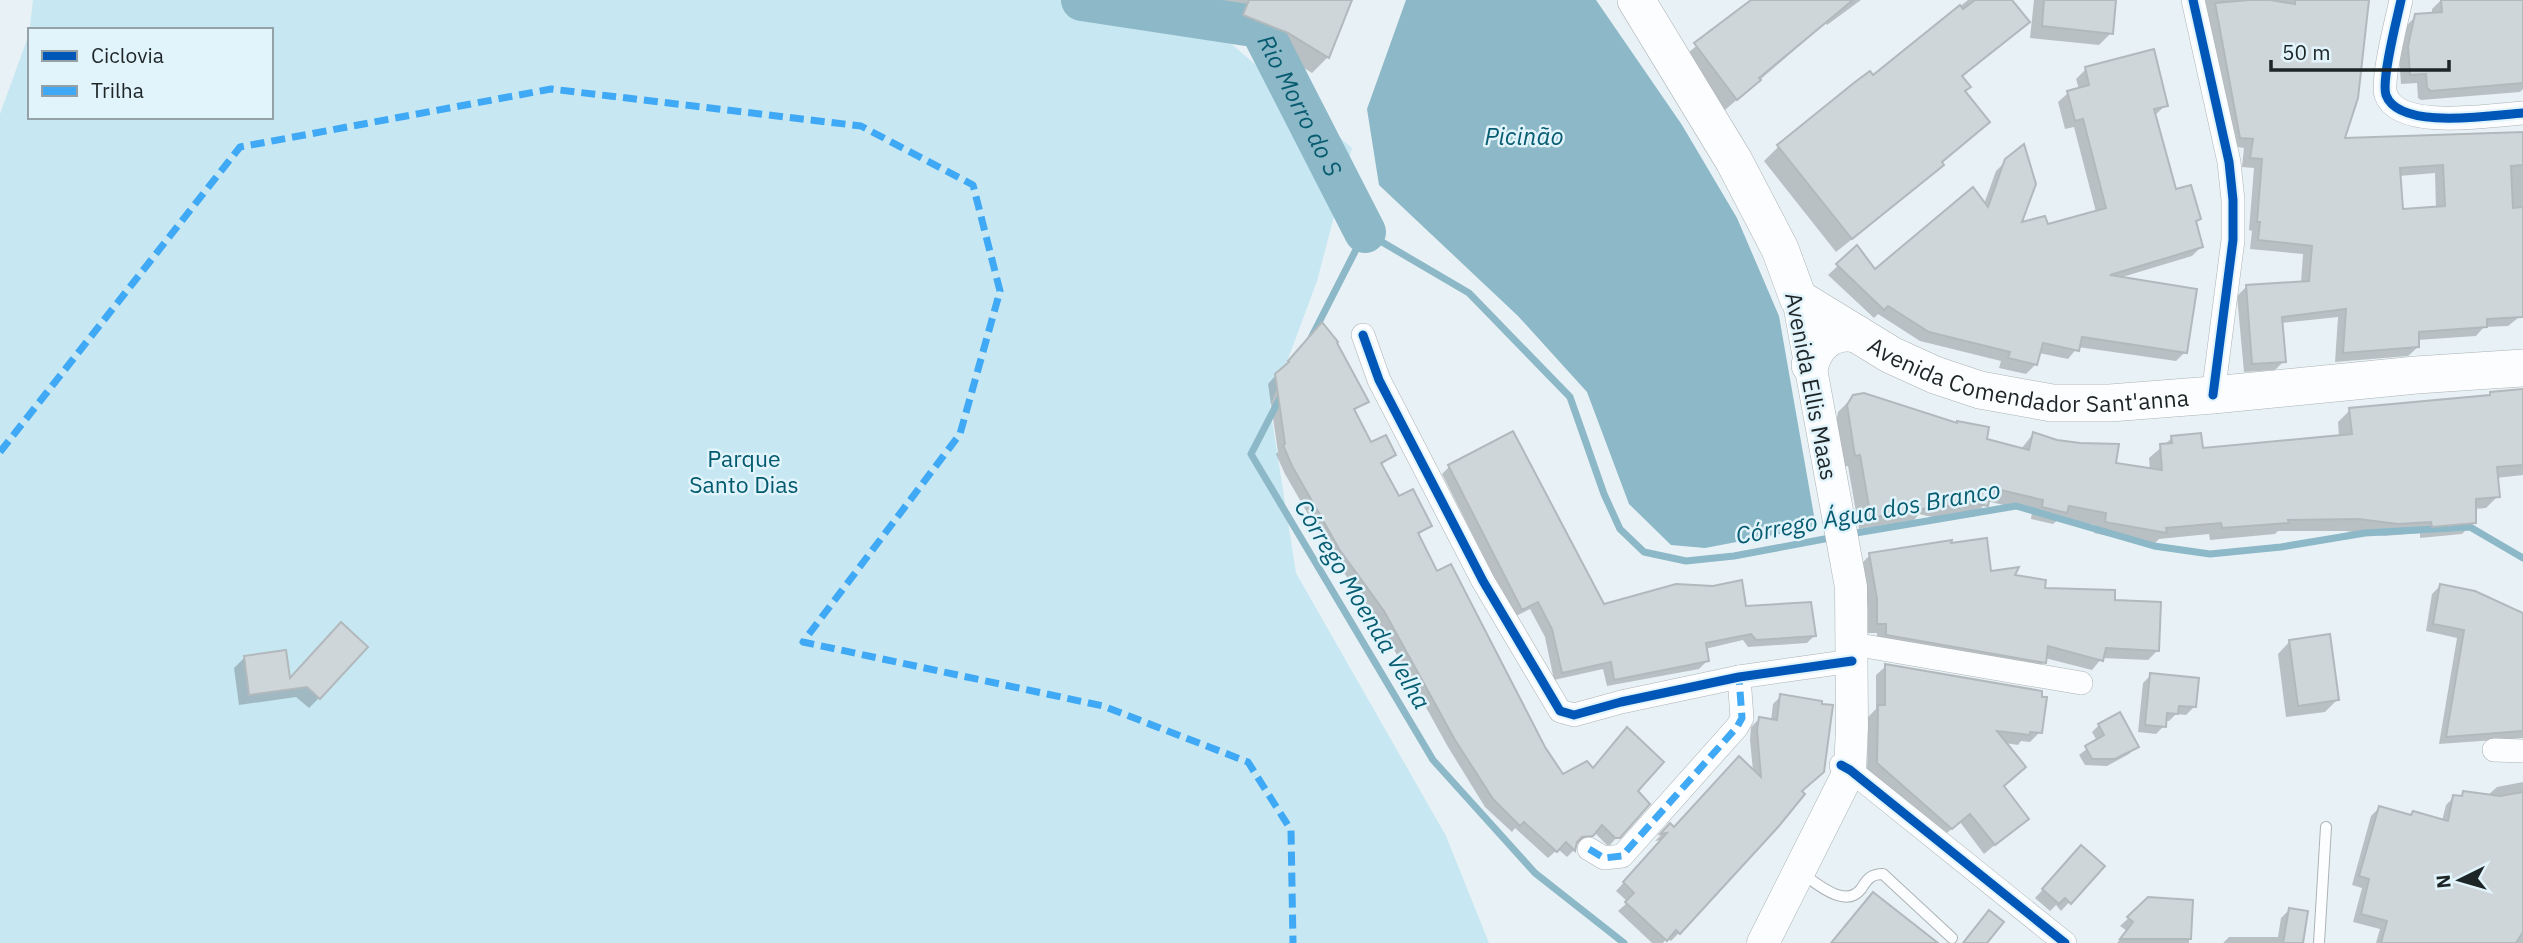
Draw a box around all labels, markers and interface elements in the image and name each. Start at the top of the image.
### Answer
legend [28,28,273,119]
scale bar [2271,28,2450,72]
water label: Rio Morro do S [1250,29,1350,182]
text: 50 m [2282,38,2331,66]
text: Ciclovia [91,41,164,69]
text: Trilha [91,76,144,104]
water label: Picinão [1484,120,1564,152]
street label: Avenida Ellis Maas [1779,290,1845,482]
street label: Avenida Comendador Sant'anna [1863,330,2190,418]
park label: Parque Santo Dias [689,443,799,499]
water label: Córrego Água dos Branco [1733,473,2003,551]
water label: Córrego Moenda Velha [1288,493,1438,715]
north arrow [2425,845,2495,915]
text: N [2431,874,2456,889]

